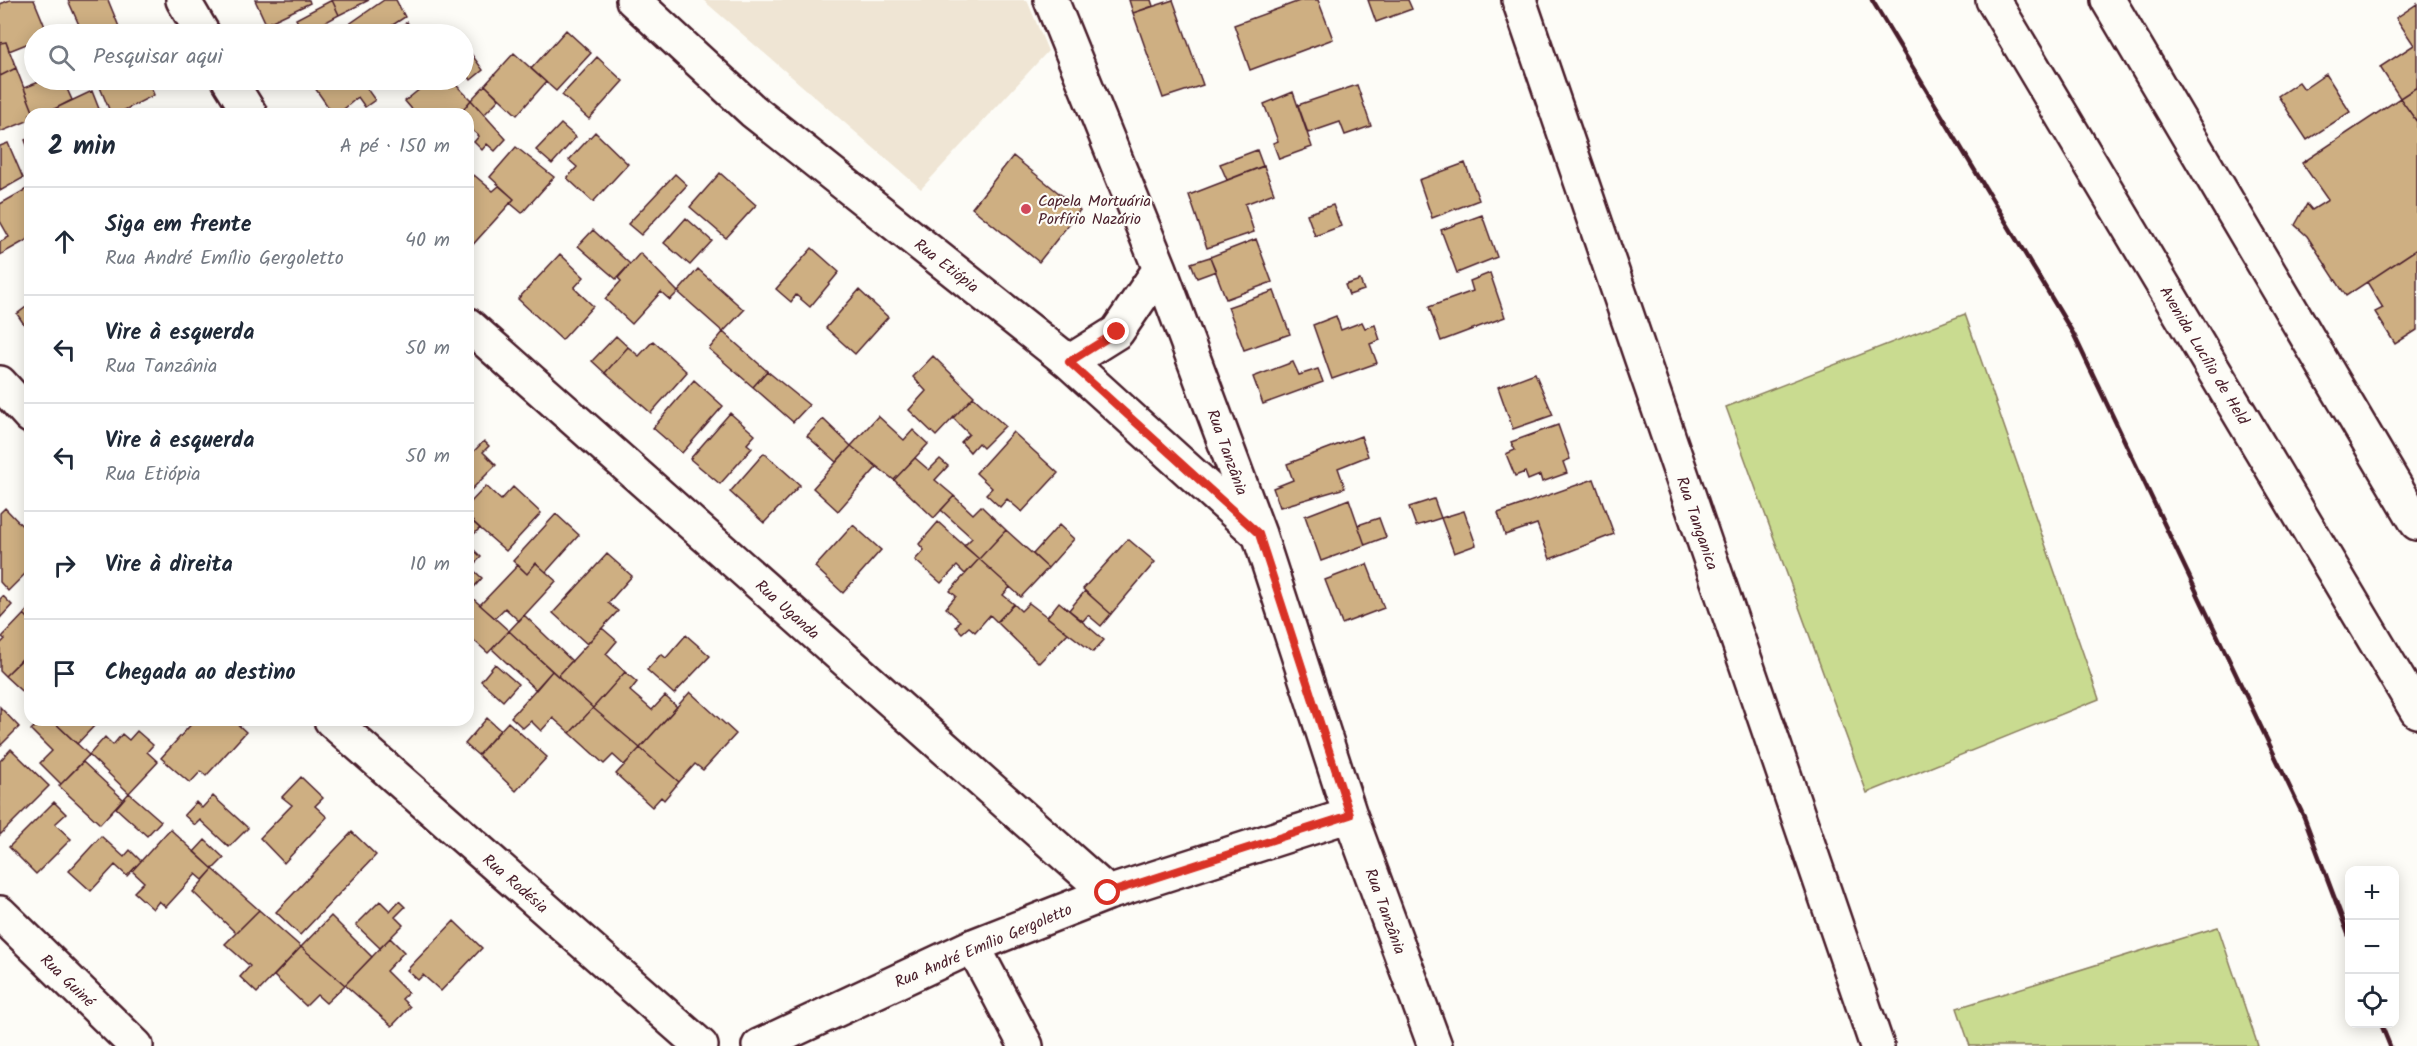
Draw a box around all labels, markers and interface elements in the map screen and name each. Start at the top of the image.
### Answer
search box [24,24,474,90]
text: Pesquisar aqui [93,40,223,75]
icon: search [45,41,78,74]
text: 2 min [48,126,116,168]
text: A pé · 150 m [340,131,450,163]
place label: Capela Mortuária Porfírio Nazário [1038,189,1151,232]
marker: Capela Mortuária Porfírio Nazário [1019,202,1033,216]
text: Siga em frente [105,208,251,243]
icon: ahead [48,225,81,258]
text: 40 m [405,225,450,257]
street label: Rua Etiópia [908,233,984,300]
text: Rua André Emílio Gergoletto [105,243,344,275]
street label: Avenida Lucílio de Held [2152,282,2256,431]
text: Vire à esquerda [105,316,254,351]
route end [1103,318,1129,344]
icon: left [48,333,81,366]
text: 50 m [405,333,450,365]
text: Rua Tanzânia [105,351,217,383]
street label: Rua Tanzânia [1199,406,1254,499]
text: Vire à esquerda [105,424,254,459]
icon: left [48,441,81,474]
text: 50 m [405,441,450,473]
text: Rua Etiópia [105,459,201,491]
street label: Rua Tanganica [1669,473,1724,574]
text: Vire à direita [105,548,233,583]
icon: right [48,549,81,582]
text: 10 m [410,549,450,581]
street label: Rua Uganda [749,574,825,646]
text: Chegada ao destino [105,656,296,691]
icon: arrive [48,657,81,690]
street label: Rua Rodésia [476,848,554,920]
street label: Rua Tanzânia [1357,865,1412,958]
map controls [2345,866,2399,1028]
button: + [2345,866,2399,920]
route start [1094,879,1120,905]
street label: Rua André Emílio Gergoletto [891,898,1076,995]
button: − [2345,920,2399,974]
street label: Rua Guiné [34,949,101,1014]
button: locate [2345,974,2399,1028]

